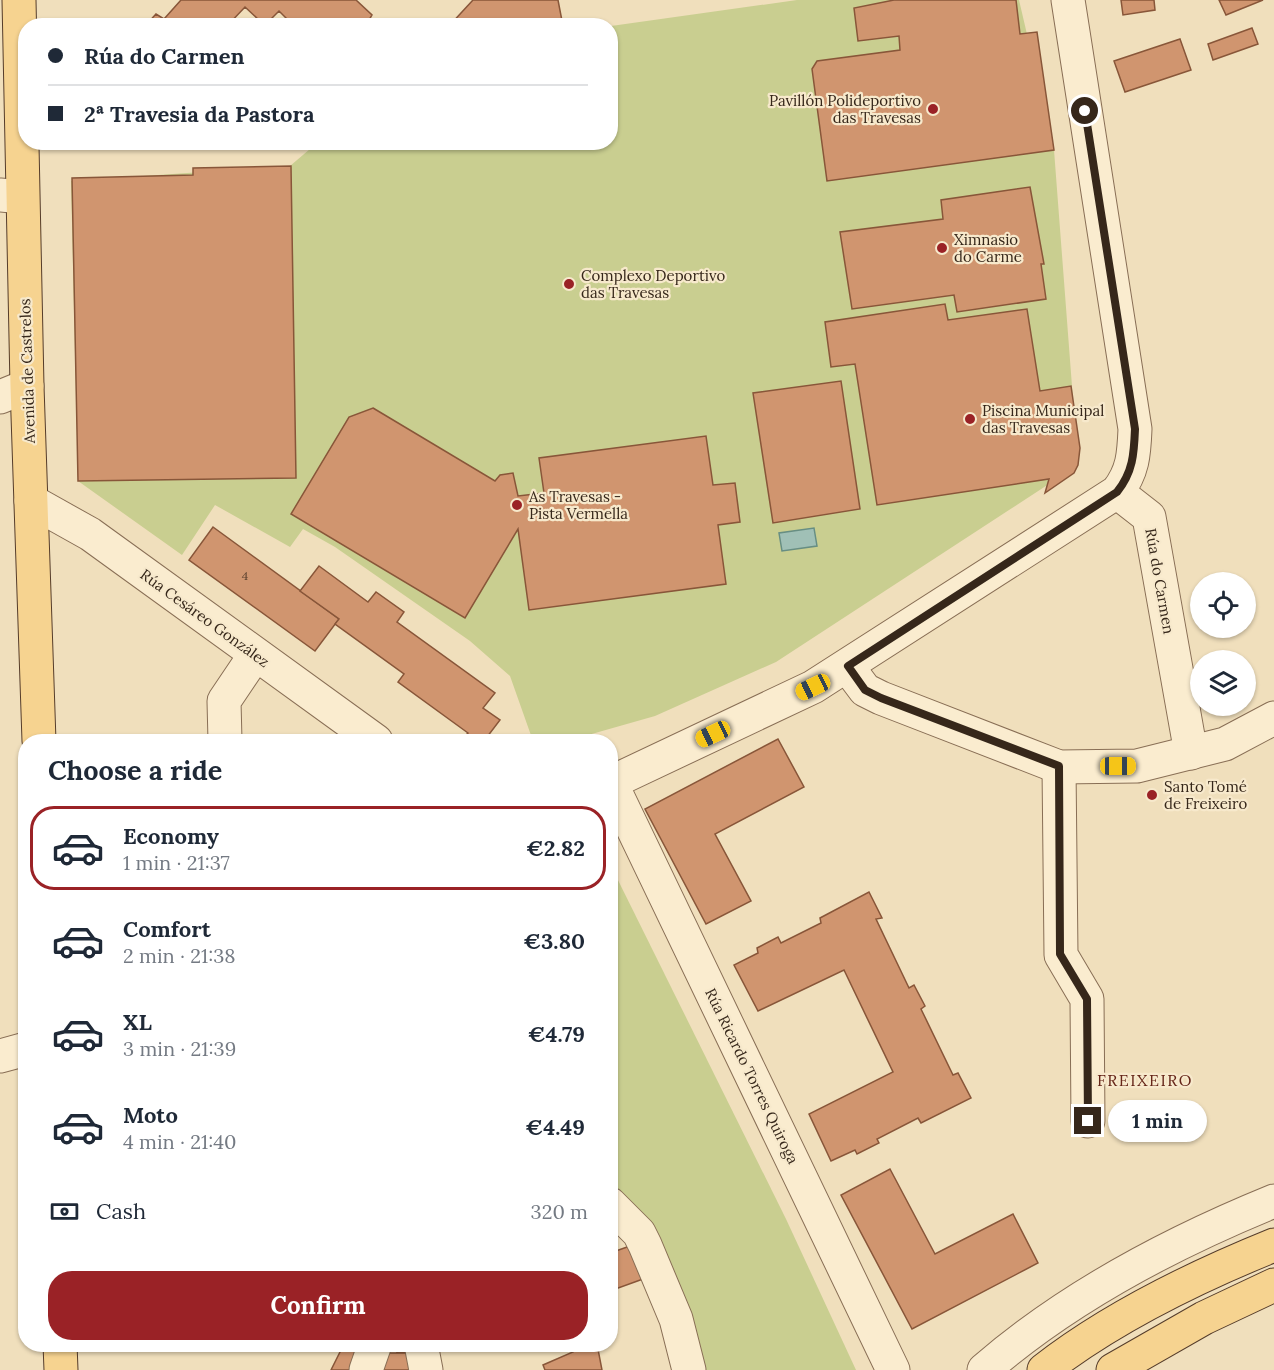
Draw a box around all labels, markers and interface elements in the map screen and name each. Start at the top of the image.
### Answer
text: Rúa do Carmen [84,42,245,70]
place label: Pavillón Polideportivo das Travesas [769,91,921,127]
route start [1071,97,1098,124]
text: 2ª Travesia da Pastora [84,100,315,128]
marker: Pavillón Polideportivo das Travesas [926,102,940,116]
place label: Ximnasio do Carme [954,230,1022,266]
marker: Ximnasio do Carme [935,241,949,255]
place label: Complexo Deportivo das Travesas [581,266,726,302]
marker: Complexo Deportivo das Travesas [562,277,576,291]
street label: Avenida de Castrelos [15,298,39,445]
place label: Piscina Municipal das Travesas [982,401,1104,437]
marker: Piscina Municipal das Travesas [963,412,977,426]
place label: As Travesas - Pista Vermella [528,487,628,523]
marker: As Travesas - Pista Vermella [510,498,524,512]
street label: Rúa do Carmen [1141,527,1179,635]
street label: Rúa Cesáreo González [137,565,273,671]
house number: 4 [242,568,249,583]
map controls [1190,572,1256,716]
button: locate [1190,572,1256,638]
button: layers [1190,650,1256,716]
car [793,671,833,703]
car [693,718,733,750]
text: Choose a ride [48,753,222,787]
car [1100,757,1136,775]
place label: Santo Tomé de Freixeiro [1164,777,1247,813]
marker: Santo Tomé de Freixeiro [1145,788,1159,802]
icon: car [51,821,105,875]
text: Economy [123,822,219,850]
text: €2.82 [526,834,585,862]
text: 1 min · 21:37 [123,850,230,875]
icon: car [51,914,105,968]
text: Comfort [123,915,211,943]
text: €3.80 [523,927,585,955]
text: 2 min · 21:38 [123,943,236,968]
street label: Rúa Ricardo Torres Quiroga [701,985,803,1167]
icon: car [51,1007,105,1061]
text: XL [123,1008,152,1036]
text: €4.79 [528,1020,585,1048]
text: 3 min · 21:39 [123,1036,236,1061]
district label: FREIXEIRO [1097,1070,1193,1090]
icon: car [51,1100,105,1154]
callout: 1 min [1109,1100,1208,1142]
text: Moto [123,1101,178,1129]
route end [1074,1107,1101,1134]
text: 1 min [1132,1108,1183,1133]
text: €4.49 [525,1113,585,1141]
text: 4 min · 21:40 [123,1129,237,1154]
icon: cash [48,1195,81,1228]
text: Cash [96,1197,146,1225]
text: 320 m [531,1199,588,1224]
button: Confirm [48,1271,588,1340]

